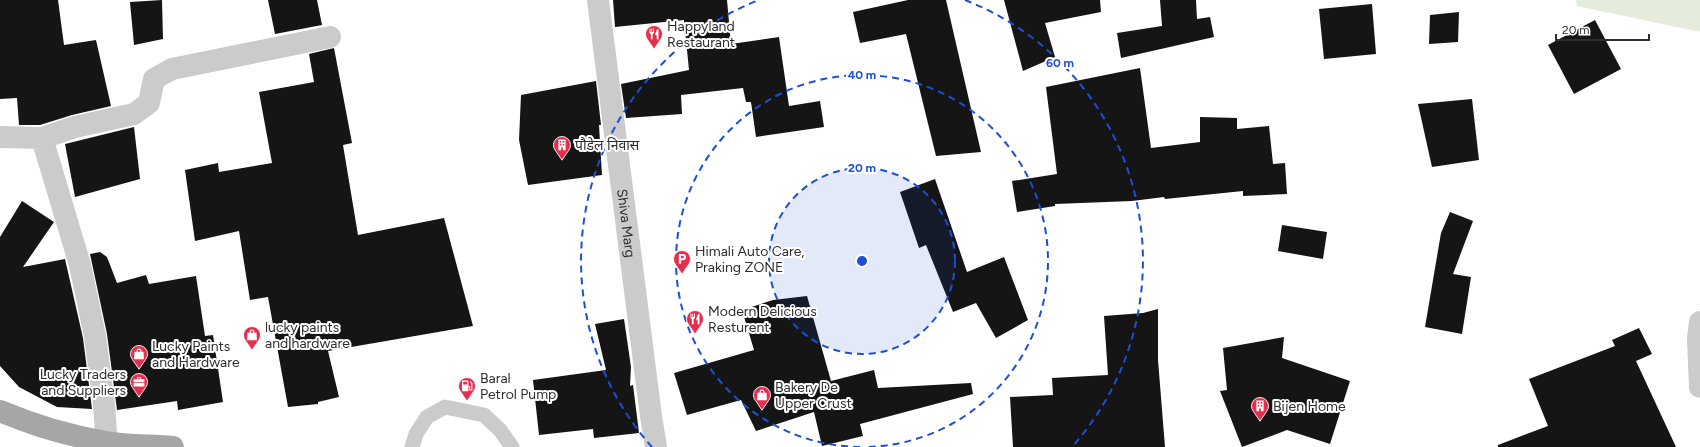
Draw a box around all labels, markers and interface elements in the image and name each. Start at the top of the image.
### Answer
scale bar [1556,16,1649,42]
place label: Happyland Restaurant [667,18,735,51]
text: 20 m [1562,23,1590,37]
restaurant icon: Happyland Restaurant [644,24,664,49]
text: 60 m [1046,56,1074,70]
text: 40 m [848,68,876,82]
building icon: पौडेल निवास [552,135,572,160]
place label: पौडेल निवास [575,136,640,154]
text: 20 m [848,161,876,175]
street label: Shiva Marg [614,188,639,259]
place label: Himali Auto Care, Praking ZONE [695,243,805,276]
parking icon: Himali Auto Care, Praking ZONE [672,249,692,274]
centre of rings [855,254,869,268]
place label: Modern Delicious Resturent [708,303,817,336]
restaurant icon: Modern Delicious Resturent [685,309,705,334]
place label: lucky paints and hardware [265,319,350,352]
shop icon: lucky paints and hardware [242,325,262,350]
place label: Lucky Paints and Hardware [152,338,240,371]
shop icon: Lucky Paints and Hardware [129,344,149,369]
place label: Lucky Traders and Suppliers [40,366,126,399]
place label: Baral Petrol Pump [480,370,556,403]
office icon: Lucky Traders and Suppliers [129,372,149,397]
fuel station icon: Baral Petrol Pump [457,376,477,401]
place label: Bakery De Upper Crust [775,379,852,412]
shop icon: Bakery De Upper Crust [752,385,772,410]
building icon: Bijen Home [1250,396,1270,421]
place label: Bijen Home [1273,398,1346,415]

